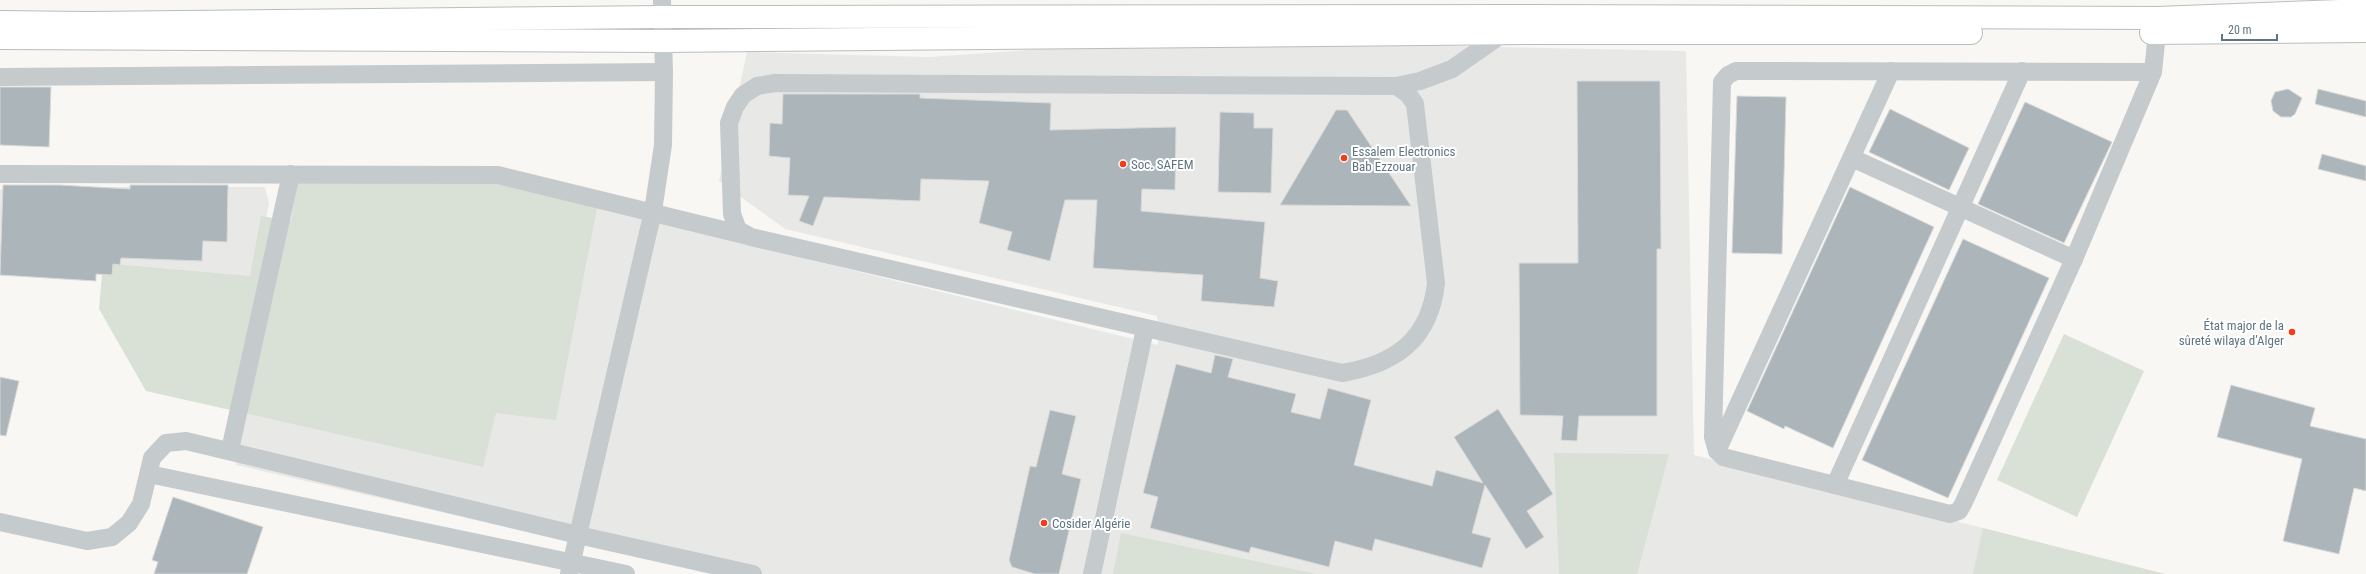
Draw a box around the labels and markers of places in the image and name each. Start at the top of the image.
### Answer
place label: Essalem Electronics Bab Ezzouar [1352,144,1455,174]
marker: Essalem Electronics Bab Ezzouar [1339,153,1349,163]
place label: Soc. SAFEM [1131,157,1193,172]
marker: Soc. SAFEM [1118,159,1128,169]
place label: État major de la sûreté wilaya d’Alger [2179,318,2284,348]
marker: État major de la sûreté wilaya d’Alger [2287,327,2297,337]
place label: Cosider Algérie [1052,516,1130,531]
marker: Cosider Algérie [1039,518,1049,528]

